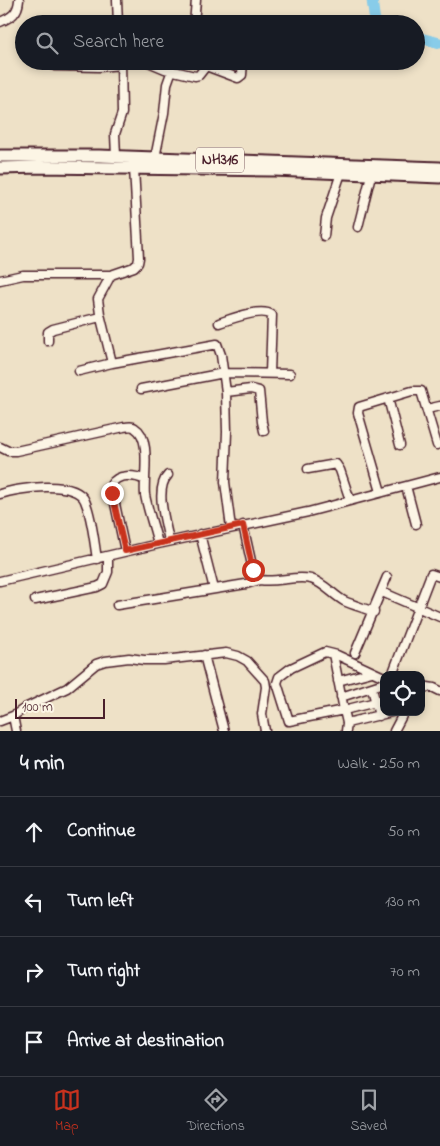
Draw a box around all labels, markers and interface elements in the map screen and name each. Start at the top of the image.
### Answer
search box [15,15,425,70]
icon: search [33,29,61,57]
text: Search here [73,29,164,56]
road number: NH316 [196,148,244,172]
route end [101,482,124,505]
route start [242,559,265,582]
map controls [380,671,425,716]
button: locate [380,671,425,716]
scale bar [15,696,105,719]
text: 100 m [22,697,53,718]
text: 4 min [20,749,64,779]
text: Walk · 250 m [337,752,420,776]
icon: ahead [20,818,48,846]
text: Continue [67,818,135,845]
text: 50 m [388,820,420,844]
icon: left [20,888,48,916]
text: Turn left [67,888,134,915]
text: 130 m [385,890,420,914]
icon: right [20,958,48,986]
text: Turn right [67,958,140,985]
text: 70 m [390,960,420,984]
icon: arrive [20,1028,48,1056]
text: Arrive at destination [67,1028,224,1055]
tab: Map [53,1086,81,1137]
tab: Directions [187,1086,245,1137]
tab: Saved [351,1086,387,1137]

